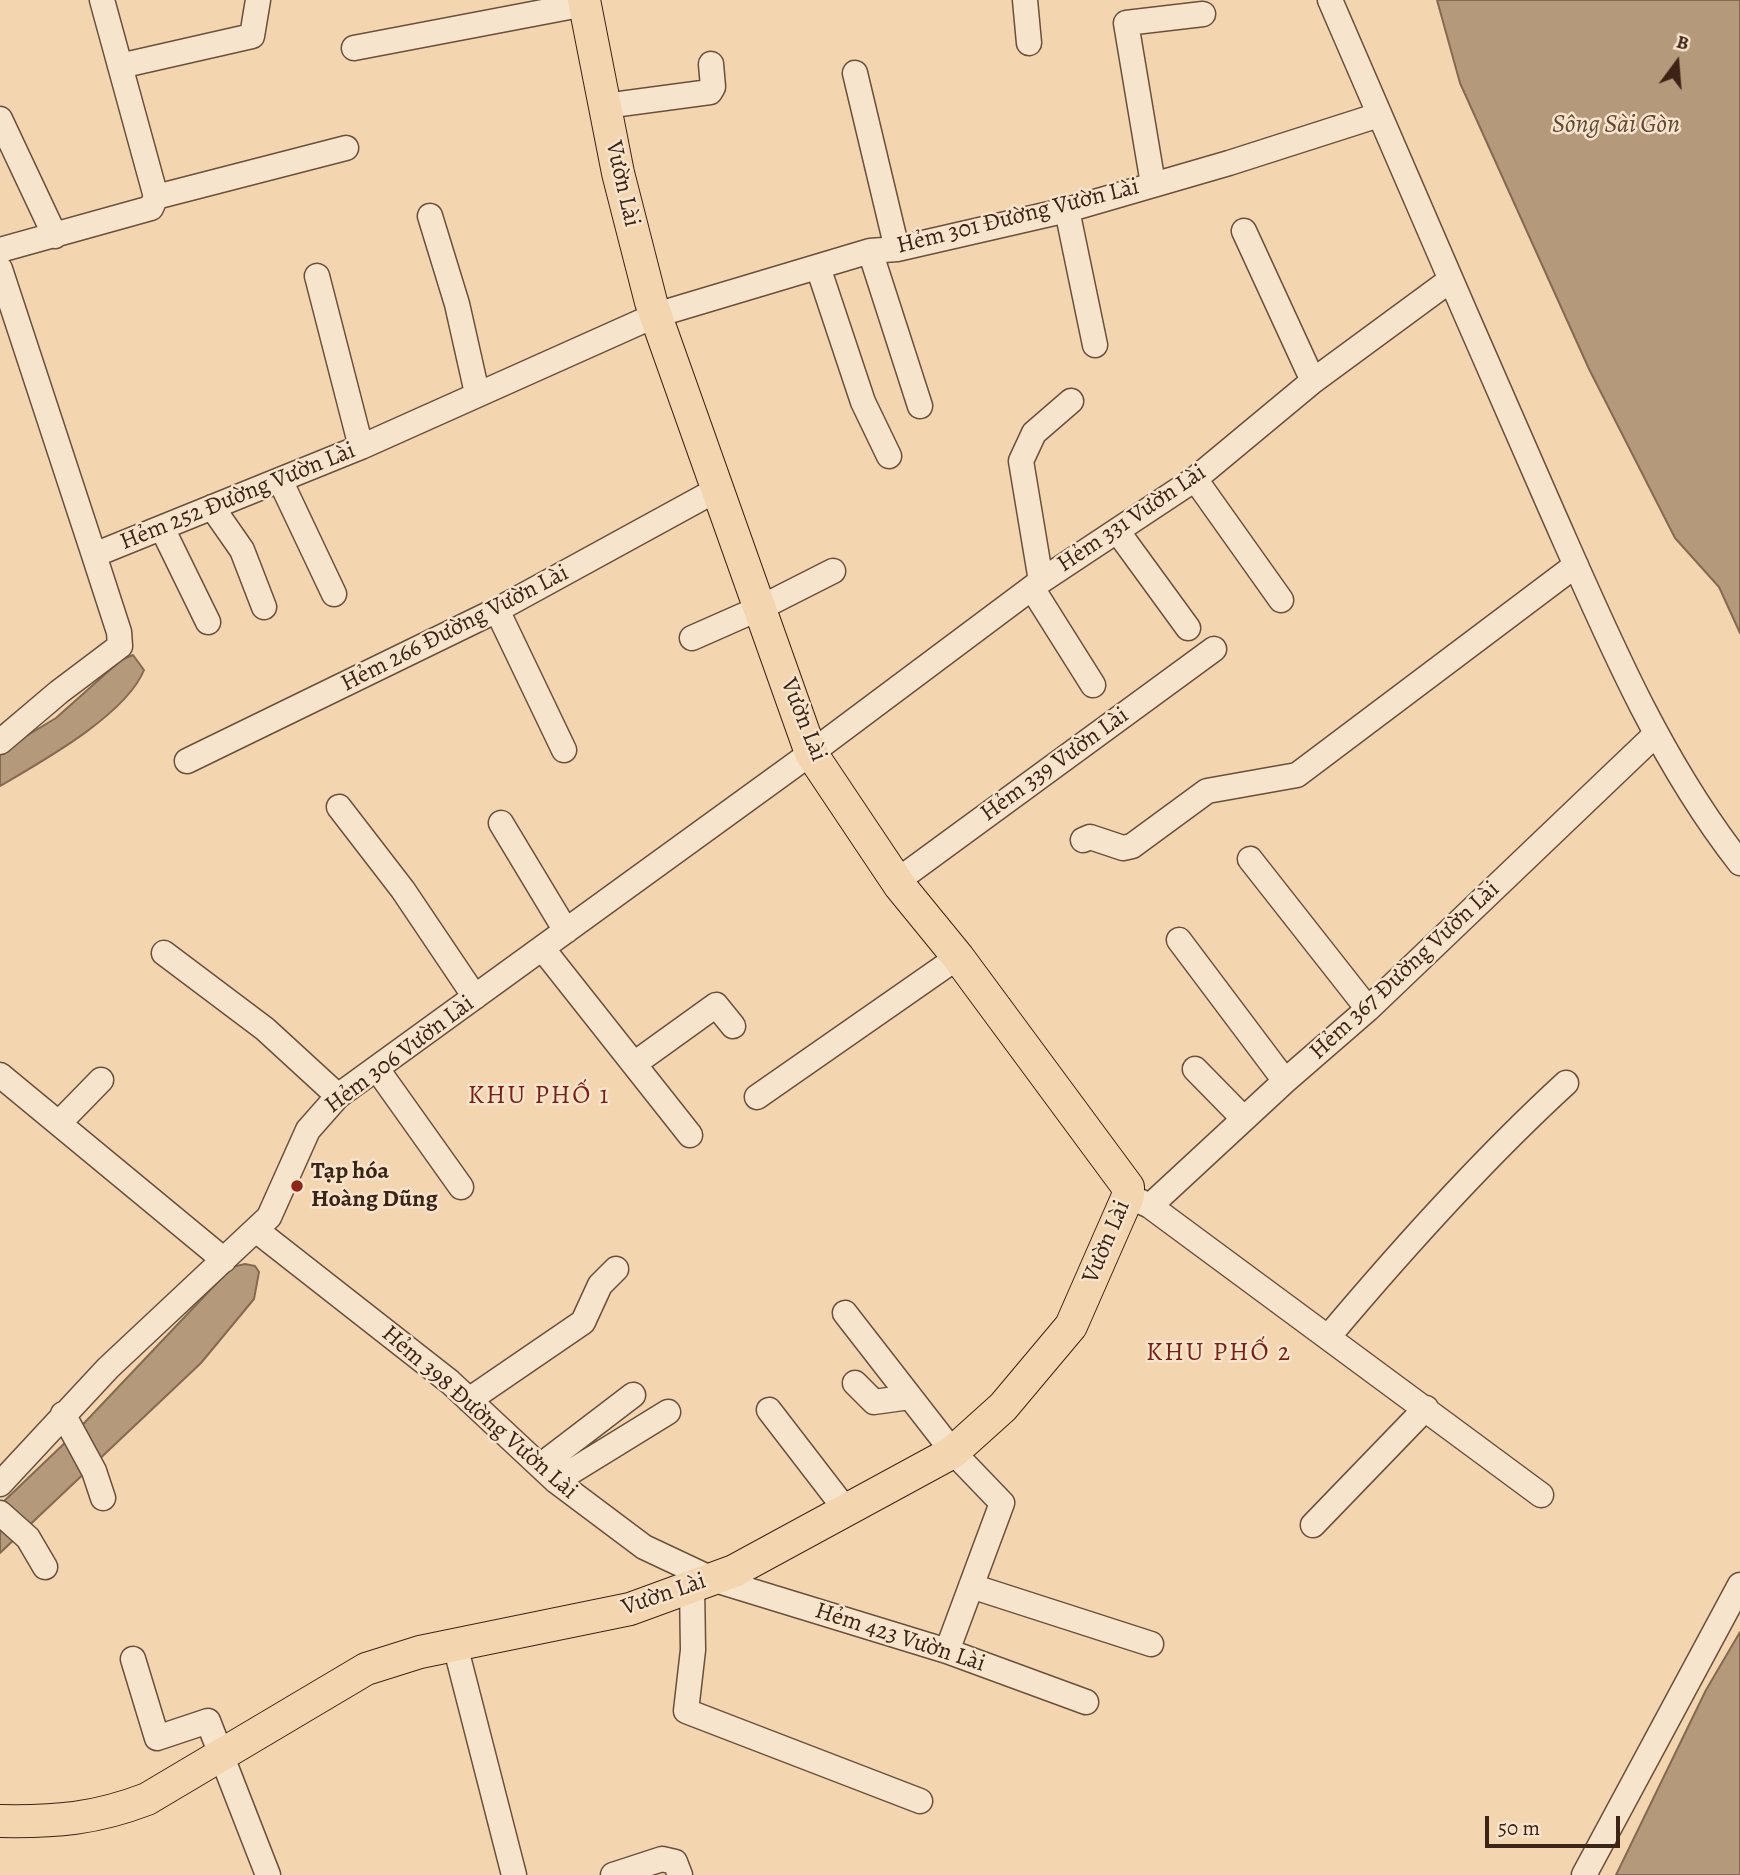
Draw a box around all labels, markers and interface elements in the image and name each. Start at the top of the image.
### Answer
north arrow [1642,28,1712,98]
text: B [1673,29,1692,57]
water label: Sông Sài Gòn [1552,110,1680,142]
street label: Vườn Lài [598,138,646,230]
street label: Hẻm 301 Đường Vườn Lài [894,173,1142,261]
street label: Hẻm 252 Đường Vườn Lài [116,437,360,557]
street label: Hẻm 331 Vườn Lài [1052,459,1212,579]
street label: Hẻm 266 Đường Vườn Lài [336,559,574,699]
street label: Vườn Lài [773,674,833,766]
street label: Hẻm 339 Vườn Lài [975,702,1135,828]
street label: Hẻm 367 Đường Vườn Lài [1304,876,1506,1066]
street label: Hẻm 306 Vườn Lài [320,990,480,1120]
district label: KHU PHỐ 1 [469,1081,609,1113]
place label: Tạp hóa Hoàng Dũng [311,1158,438,1214]
marker: Tạp hóa Hoàng Dũng [289,1178,305,1194]
street label: Vườn Lài [1077,1196,1137,1288]
street label: Hẻm 398 Đường Vườn Lài [375,1320,583,1506]
district label: KHU PHỐ 2 [1147,1338,1291,1370]
street label: Vườn Lài [618,1567,710,1623]
street label: Hẻm 423 Vườn Lài [811,1597,989,1679]
scale bar [1488,1801,1623,1845]
text: 50 m [1498,1814,1540,1842]

